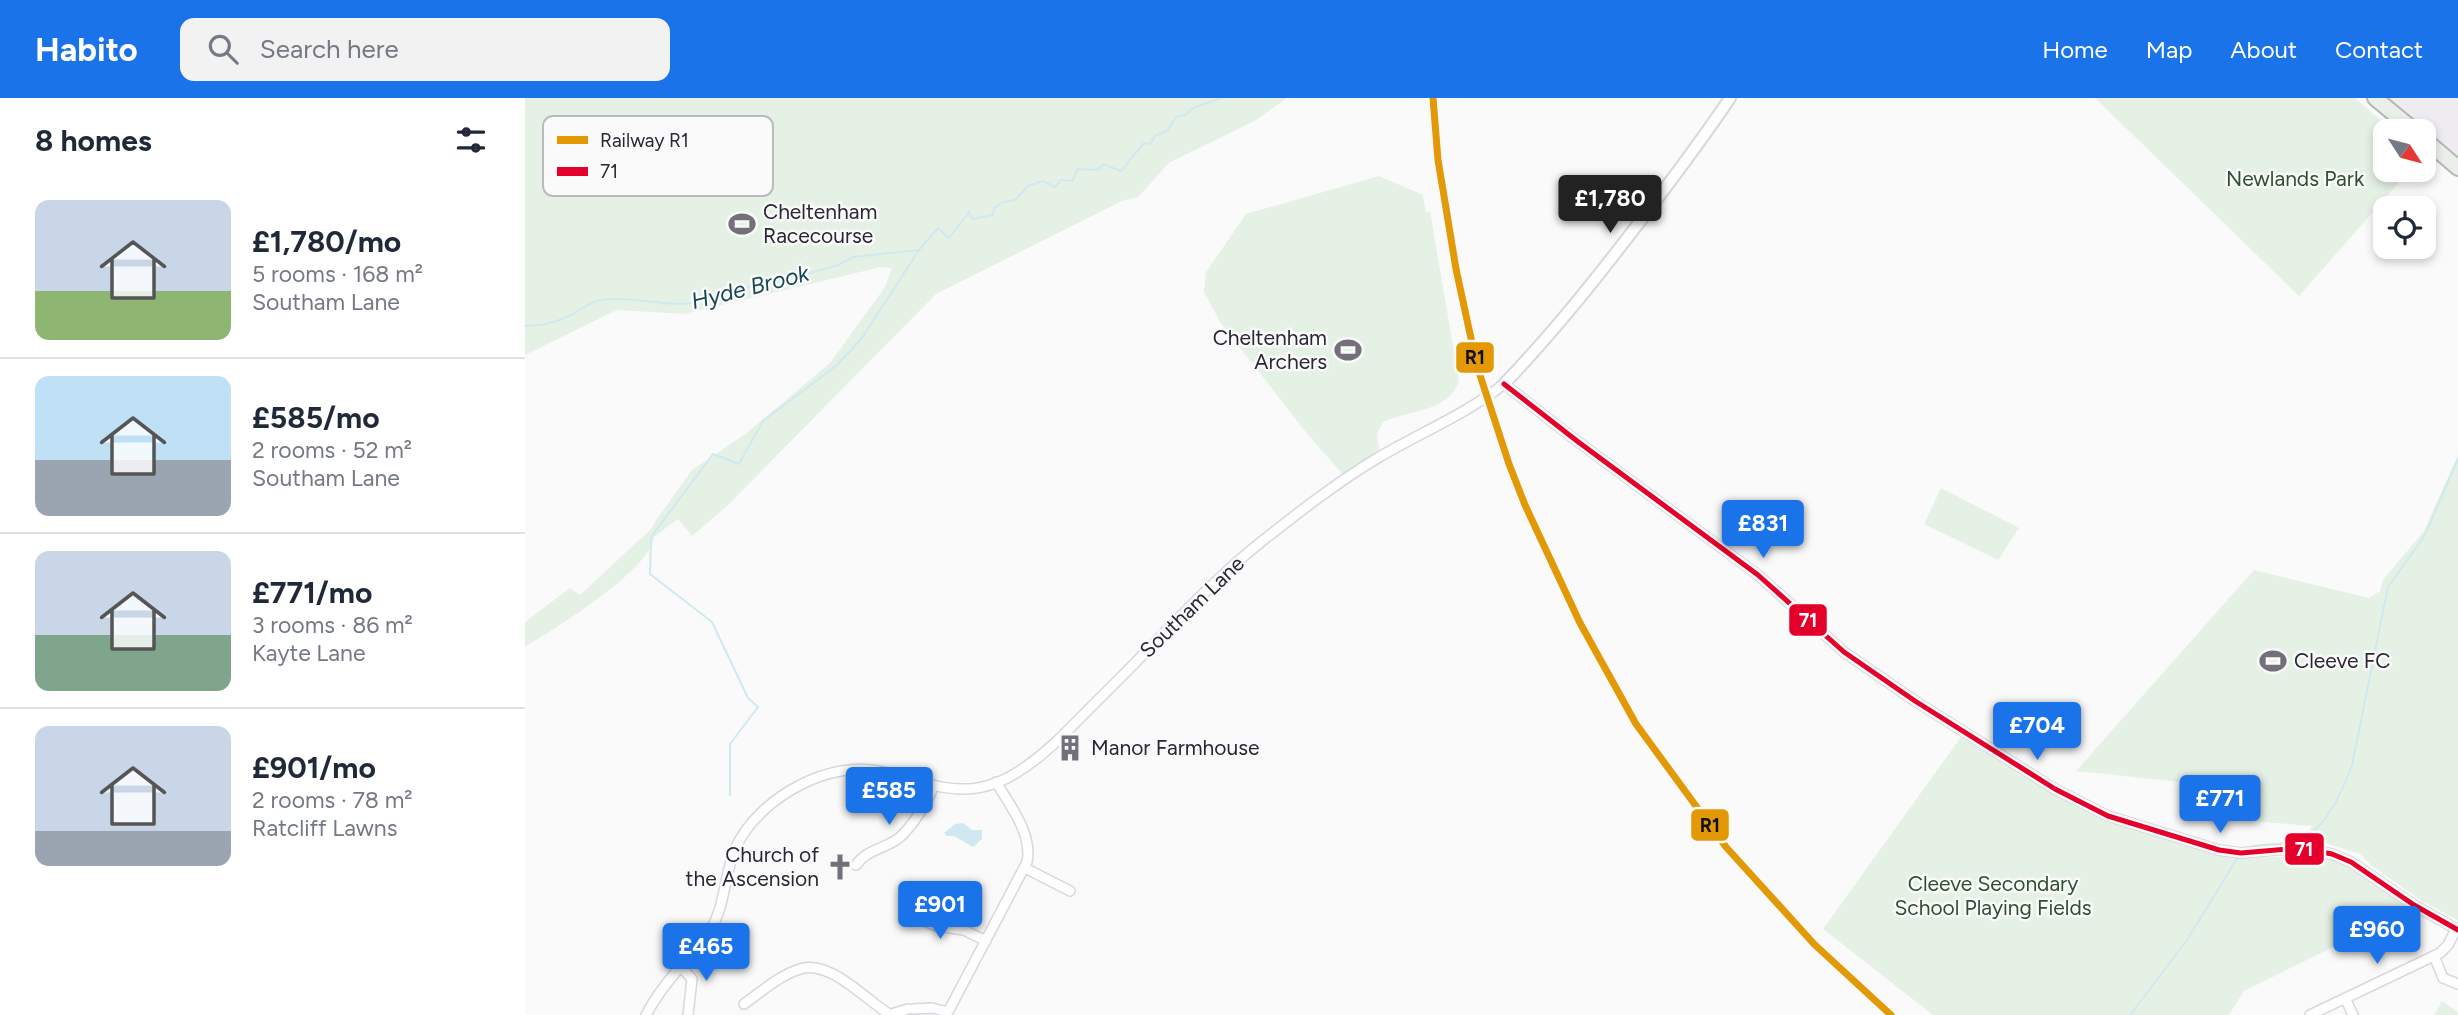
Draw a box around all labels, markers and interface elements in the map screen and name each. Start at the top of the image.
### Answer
search box [180,18,670,81]
text: Habito [35,30,138,69]
icon: search [204,30,242,68]
text: Search here [260,33,399,65]
text: Home [2042,35,2108,64]
text: Map [2146,35,2192,64]
text: About [2230,35,2297,64]
text: Contact [2335,35,2423,64]
legend [543,116,773,196]
north arrow [2373,119,2436,182]
map controls [2373,119,2436,259]
icon: filters [452,121,490,159]
text: 8 homes [35,122,152,159]
text: Railway R1 [600,129,689,152]
text: 71 [600,160,618,183]
park label: Newlands Park [2226,166,2365,191]
pin: £1,780 [1553,176,1667,235]
text: £1,780 [1574,184,1646,212]
button: locate [2373,196,2436,259]
place label: Cheltenham Racecourse [763,199,877,248]
sports icon: Cheltenham Racecourse [727,209,757,239]
text: £1,780/mo [252,223,401,260]
icon: home [91,228,175,312]
water label: Hyde Brook [688,259,813,315]
text: 5 rooms · 168 m² [252,260,423,288]
text: Southam Lane [252,288,400,316]
place label: Cheltenham Archers [1213,325,1327,374]
sports icon: Cheltenham Archers [1333,335,1363,365]
line badge: R1 [1455,341,1495,374]
text: R1 [1465,346,1485,369]
text: £585/mo [252,399,380,436]
icon: home [91,404,175,488]
text: 2 rooms · 52 m² [252,436,412,464]
text: Southam Lane [252,464,400,492]
pin: £831 [1722,500,1804,560]
text: £831 [1738,509,1788,537]
street label: Southam Lane [1134,551,1249,663]
text: £771/mo [252,574,372,611]
icon: home [91,579,175,663]
line badge: 71 [1788,603,1828,637]
text: 71 [1799,609,1817,632]
text: 3 rooms · 86 m² [252,611,413,639]
text: Kayte Lane [252,639,365,667]
sports icon: Cleeve FC [2258,646,2288,676]
place label: Cleeve FC [2294,648,2390,673]
pin: £704 [1996,702,2078,762]
text: £704 [2009,711,2065,739]
building icon: Manor Farmhouse [1055,733,1085,763]
place label: Manor Farmhouse [1091,735,1260,760]
text: £901/mo [252,749,376,786]
icon: home [91,754,175,838]
pin: £585 [848,768,930,827]
text: £585 [862,776,916,804]
pin: £771 [2179,776,2261,835]
text: £771 [2196,784,2244,812]
text: 2 rooms · 78 m² [252,786,413,814]
line badge: R1 [1690,808,1730,842]
text: Ratcliff Lawns [252,814,397,842]
text: R1 [1700,814,1720,837]
line badge: 71 [2284,832,2325,866]
text: 71 [2295,838,2313,861]
place label: Church of the Ascension [686,842,819,891]
church icon: Church of the Ascension [825,852,855,882]
park label: Cleeve Secondary School Playing Fields [1894,871,2092,920]
pin: £901 [899,882,981,941]
text: £901 [914,890,966,918]
pin: £960 [2336,906,2418,966]
text: £960 [2349,915,2405,943]
pin: £465 [665,924,747,983]
text: £465 [679,932,733,960]

